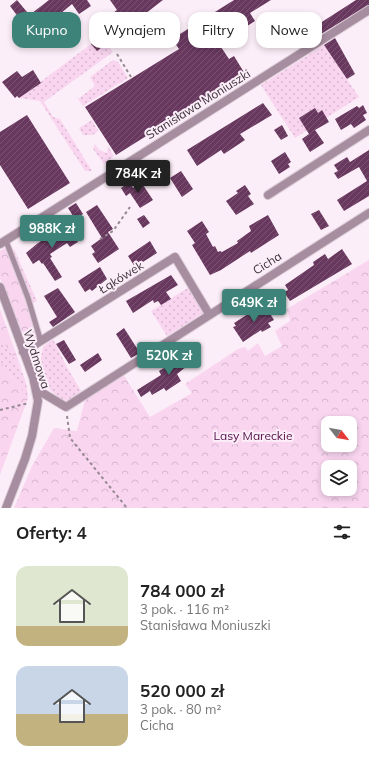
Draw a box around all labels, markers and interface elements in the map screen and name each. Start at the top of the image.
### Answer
chip: Kupno [12,12,81,48]
chip: Wynajem [89,12,180,48]
chip: Filtry [188,12,248,48]
chip: Nowe [256,12,322,48]
street label: Stanisława Moniuszki [143,66,253,142]
pin: 784K zł [101,160,175,194]
text: 784K zł [115,165,161,181]
pin: 988K zł [15,215,89,249]
text: 988K zł [29,220,75,236]
street label: Cicha [250,248,284,278]
street label: Łąkówek [95,257,147,297]
pin: 649K zł [217,289,291,323]
text: 649K zł [231,294,277,310]
street label: Wydmowa [20,328,54,390]
pin: 520K zł [132,342,206,376]
text: 520K zł [146,347,192,363]
north arrow [321,416,357,452]
map controls [321,416,357,496]
park label: Lasy Mareckie [214,428,292,443]
button: layers [321,460,357,496]
icon: filters [331,521,353,543]
text: Oferty: 4 [16,522,87,543]
text: 784 000 zł [140,580,224,601]
icon: home [48,582,96,630]
text: 3 pok. · 116 m² [140,601,229,617]
text: Stanisława Moniuszki [140,617,270,633]
text: 520 000 zł [140,680,224,701]
icon: home [48,682,96,730]
text: 3 pok. · 80 m² [140,701,221,717]
text: Cicha [140,717,174,733]

